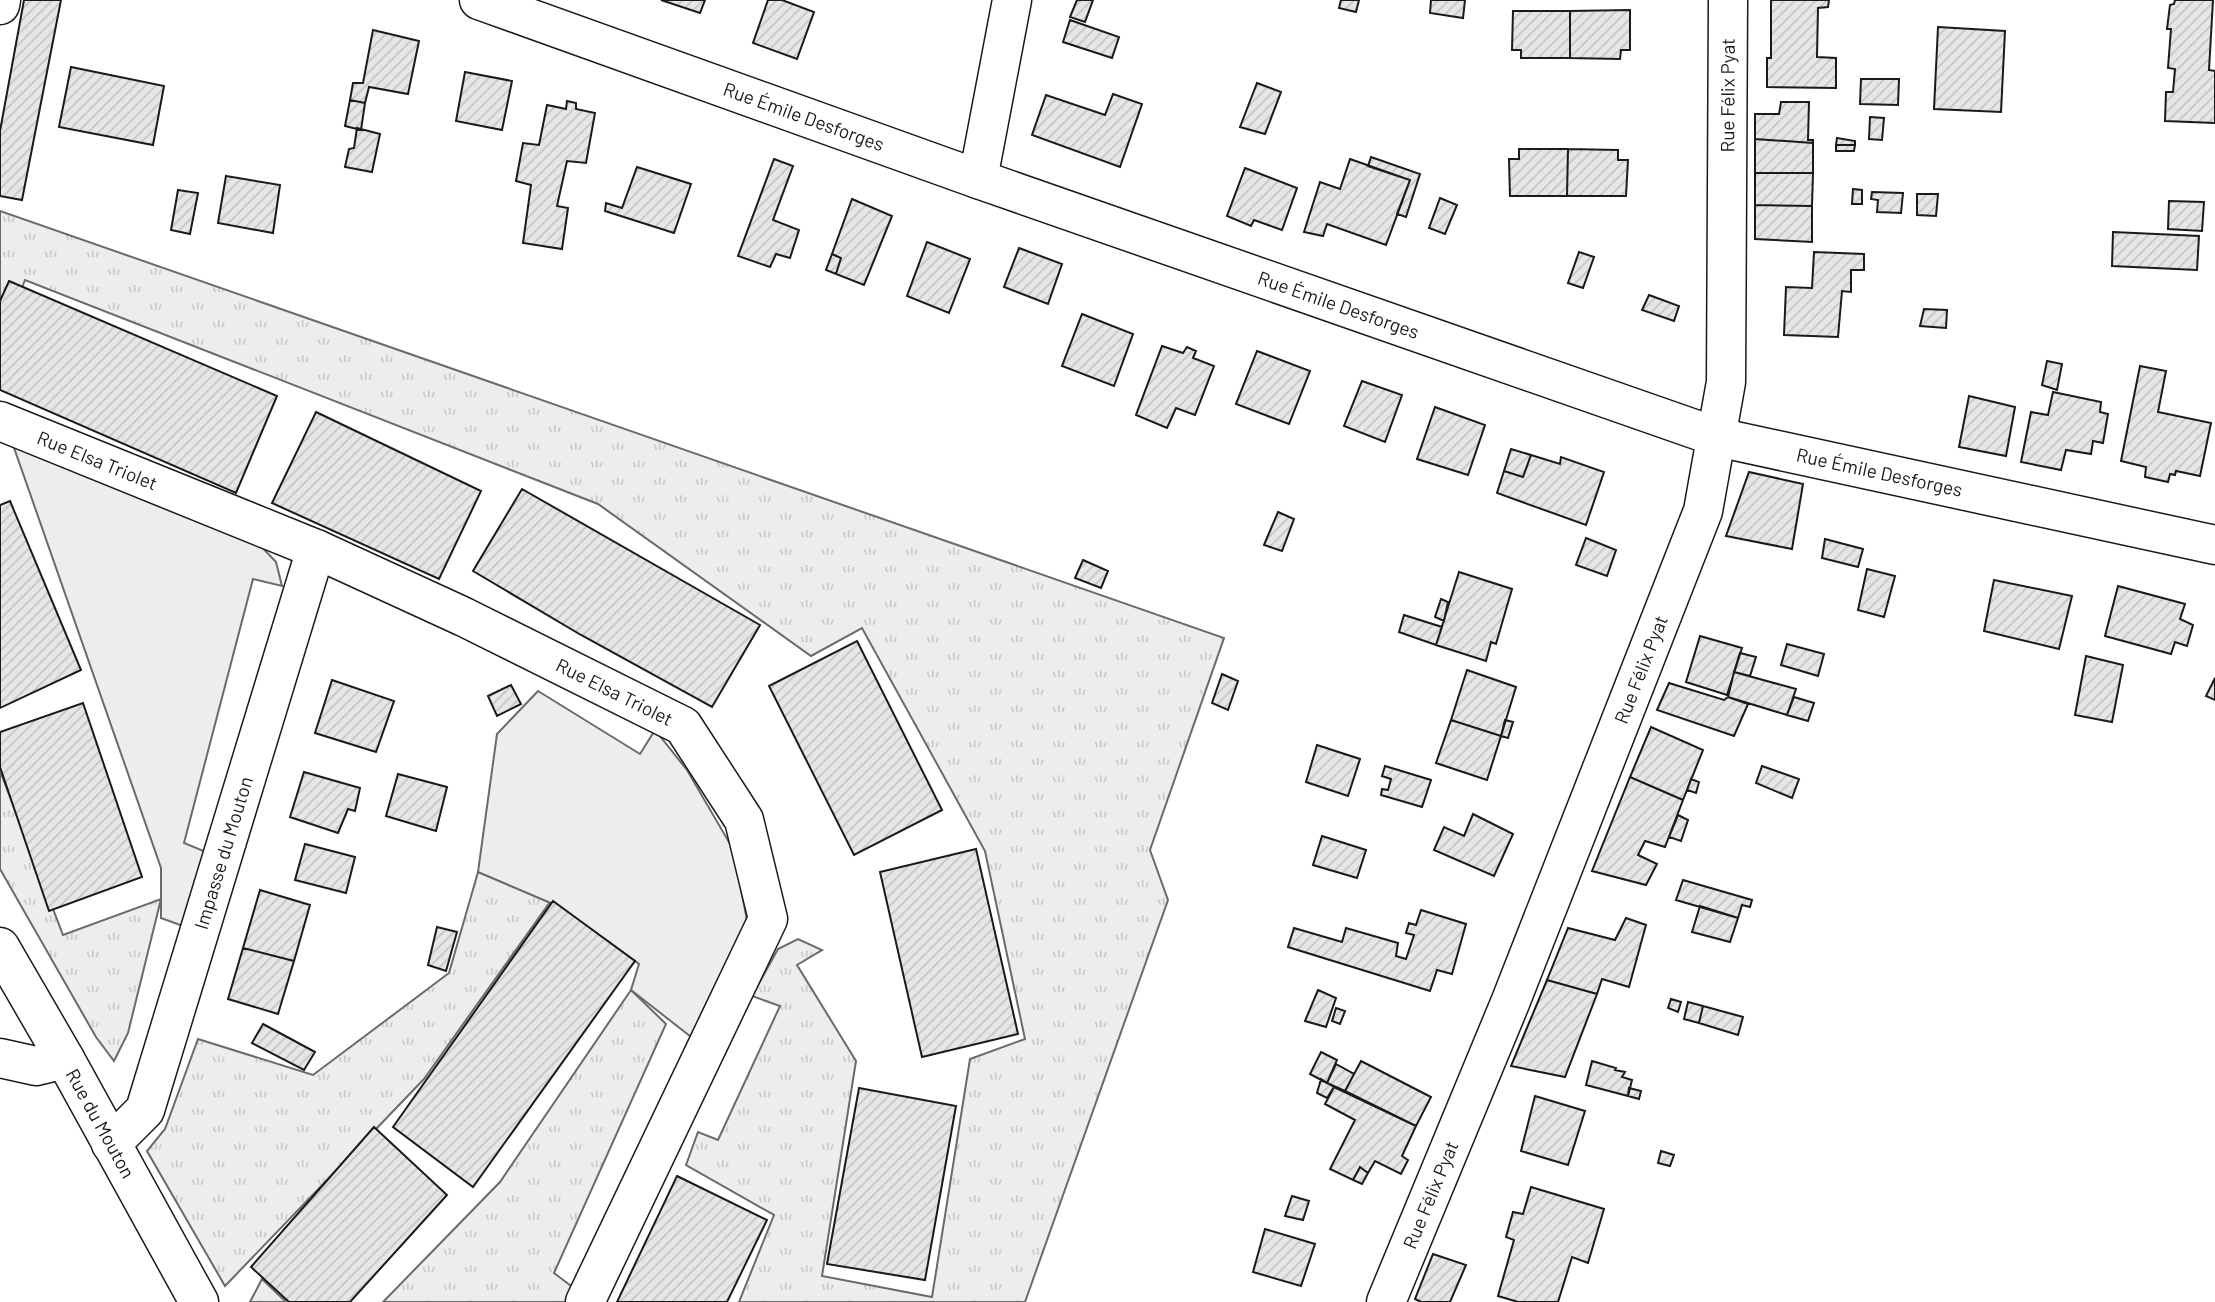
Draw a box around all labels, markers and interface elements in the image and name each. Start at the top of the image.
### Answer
street label: Rue Félix Pyat [1715,38,1739,153]
street label: Rue Émile Desforges [720,77,887,155]
street label: Rue Émile Desforges [1255,266,1422,343]
street label: Rue Elsa Triolet [34,425,161,495]
street label: Rue Émile Desforges [1794,443,1965,501]
street label: Rue Félix Pyat [1609,612,1672,727]
street label: Rue Elsa Triolet [553,653,677,730]
street label: Impasse du Mouton [189,773,257,932]
street label: Rue du Mouton [62,1064,140,1182]
street label: Rue Félix Pyat [1397,1137,1463,1252]

